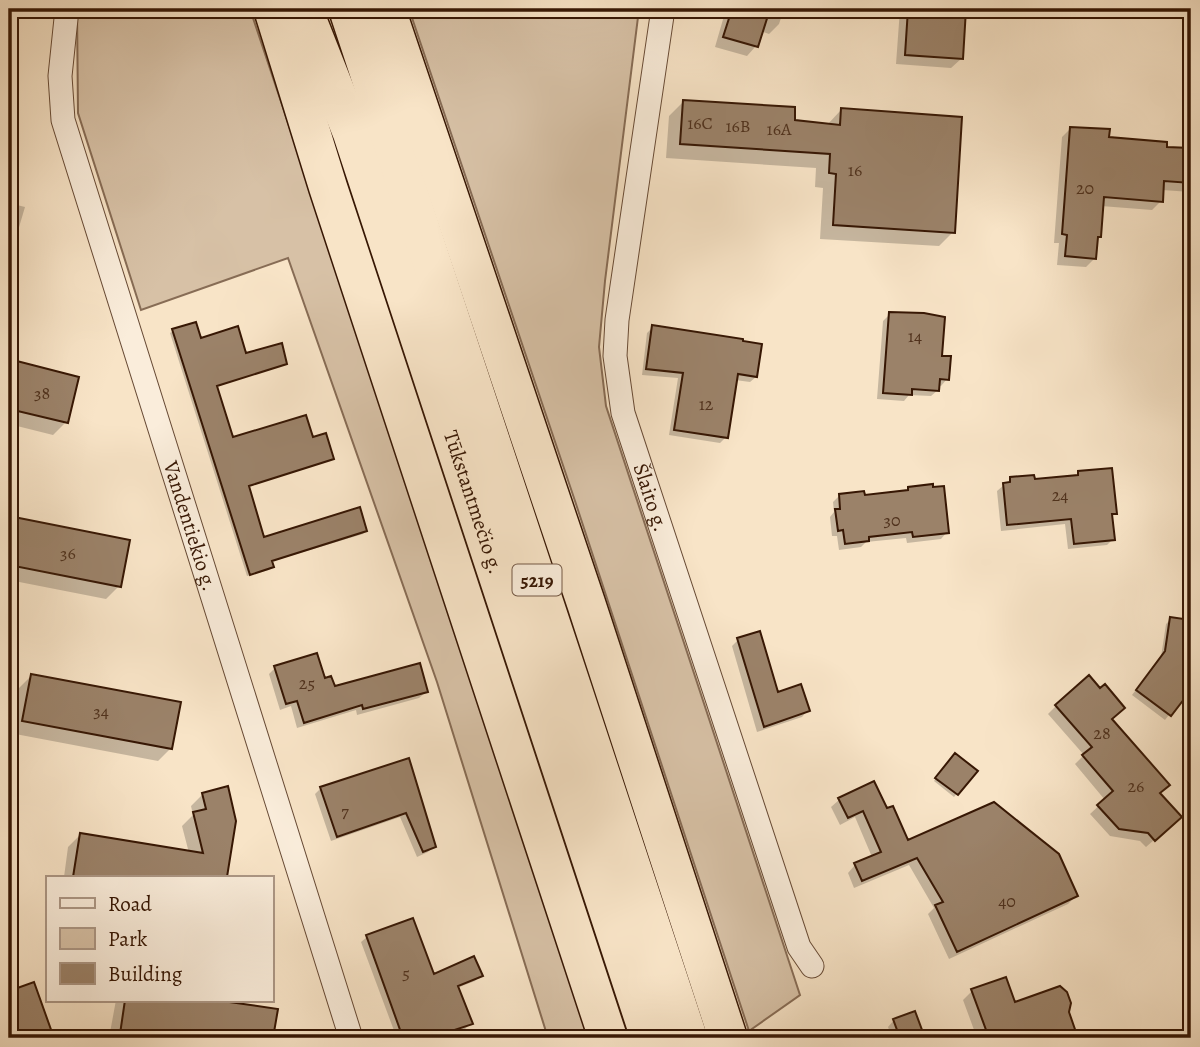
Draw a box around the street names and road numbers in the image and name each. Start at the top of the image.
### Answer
street label: Tūkstantmečio g. [437,427,510,578]
street label: Vandentiekio g. [157,457,224,595]
street label: Šlaito g. [627,460,675,535]
road number: 5219 [512,565,562,596]

